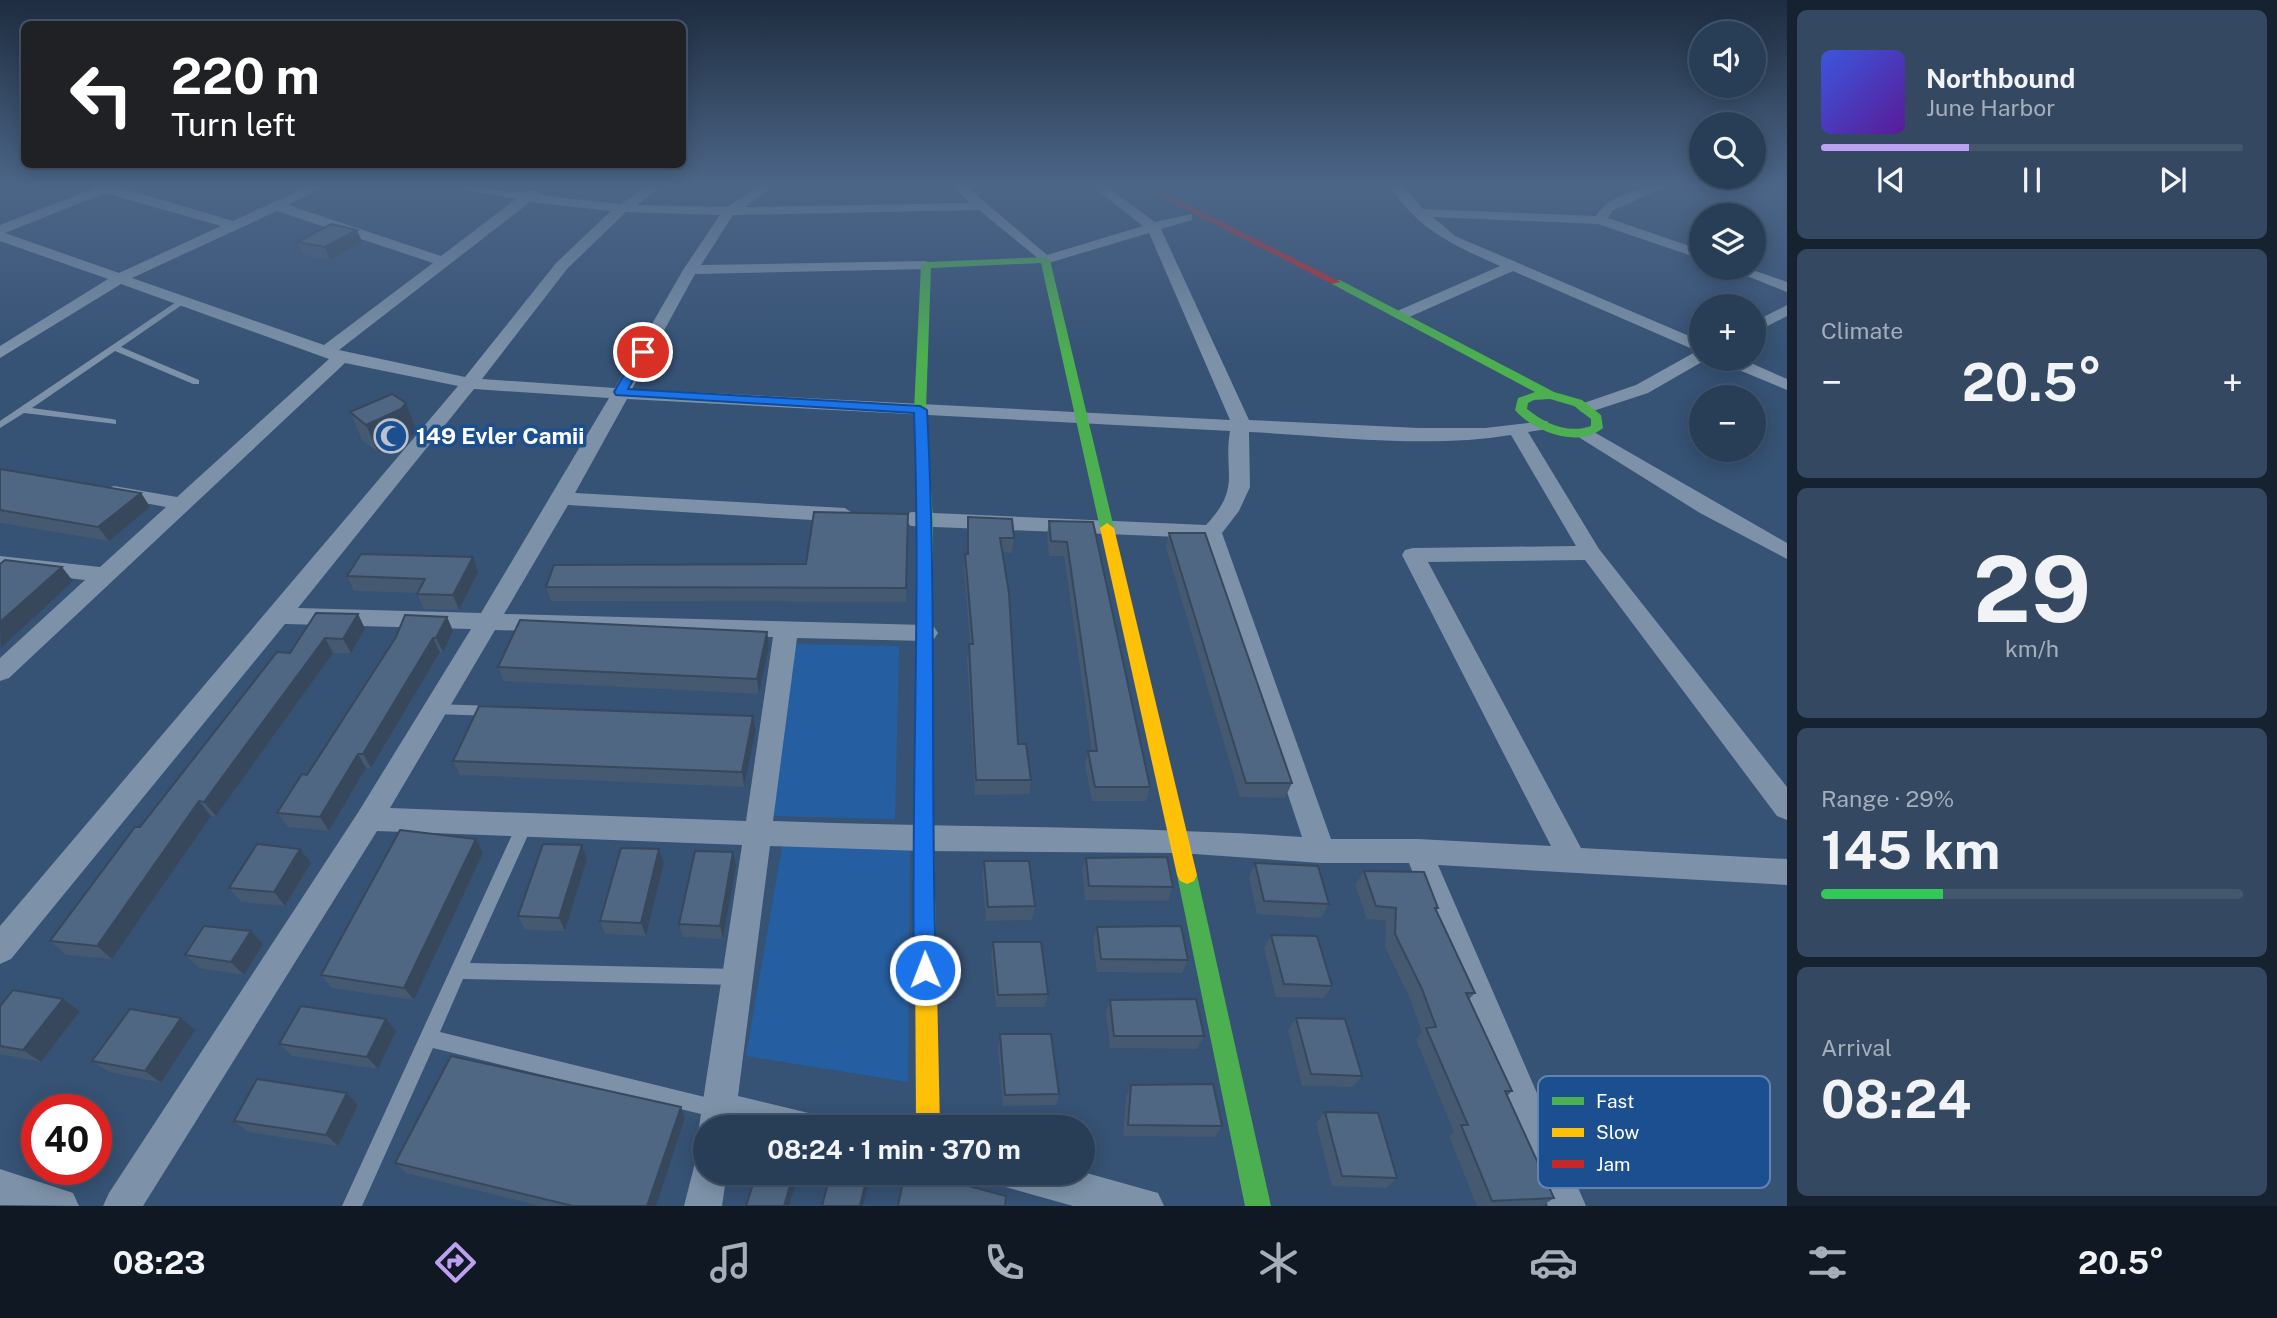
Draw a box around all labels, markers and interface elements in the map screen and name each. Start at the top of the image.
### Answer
map controls [1689,21,1766,462]
button: sound [1689,21,1766,98]
text: 220 m [171,47,320,105]
icon: left [56,49,147,140]
text: Northbound [1926,63,2075,94]
text: June Harbor [1926,94,2055,121]
text: Turn left [171,106,296,143]
button: search [1689,112,1766,189]
icon: previous [1872,161,1910,199]
icon: pause [2013,161,2051,199]
icon: next [2154,161,2192,199]
button: layers [1689,203,1766,280]
button: + [1689,294,1766,371]
text: Climate [1821,317,1903,344]
pin [613,322,673,382]
icon: arrive [624,333,662,371]
text: 20.5° [1962,352,2102,413]
text: − [1821,360,1842,405]
text: + [2222,360,2243,405]
button: − [1689,385,1766,462]
mosque icon: 149 Evler Camii [372,417,410,455]
place label: 149 Evler Camii [416,422,584,449]
text: 29 [1973,536,2091,642]
text: km/h [2005,635,2059,662]
text: Range · 29% [1821,785,1954,812]
text: 145 km [1821,820,2000,881]
position arrow [888,933,962,1007]
text: Arrival [1821,1034,1892,1061]
text: 08:24 [1821,1069,1971,1130]
legend [1538,1076,1770,1188]
text: Fast [1596,1090,1634,1112]
speed limit sign: 40 [21,1094,112,1185]
text: Slow [1596,1121,1640,1143]
text: 08:24 · 1 min · 370 m [767,1134,1021,1165]
text: Jam [1596,1153,1630,1175]
icon: directions [431,1238,480,1287]
icon: music [706,1238,755,1287]
icon: phone [980,1238,1029,1287]
icon: climate [1254,1238,1303,1287]
icon: car [1529,1238,1578,1287]
icon: filters [1803,1238,1852,1287]
text: 08:23 [113,1244,206,1281]
text: 20.5° [2078,1244,2164,1281]

